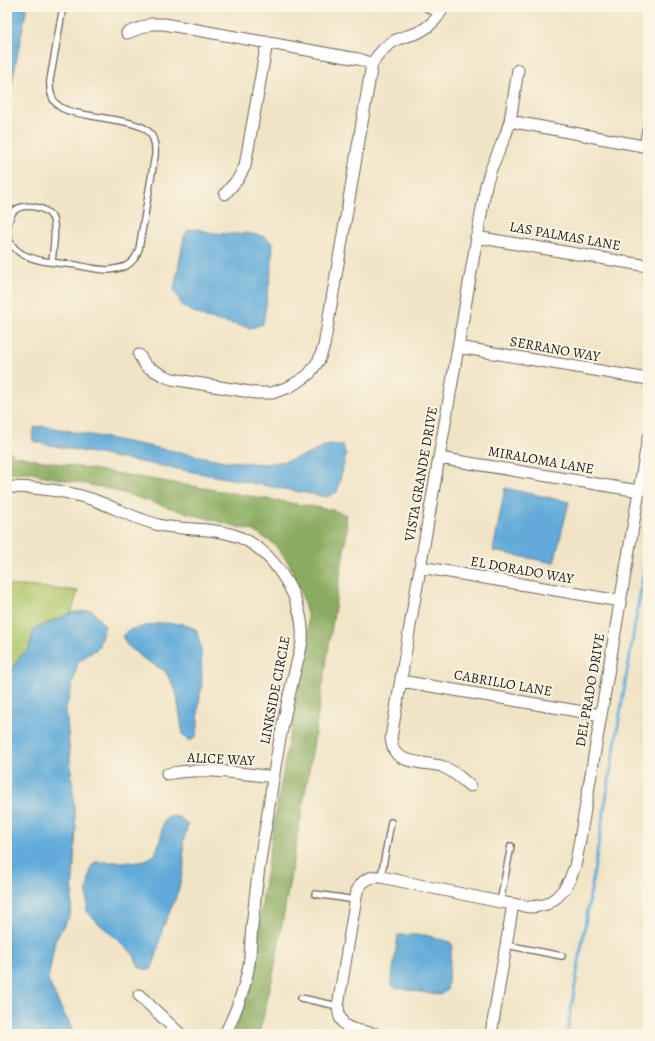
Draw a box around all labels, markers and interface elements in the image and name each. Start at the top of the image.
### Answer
street label: LAS PALMAS LANE [508,217,622,255]
street label: SERRANO WAY [508,332,602,366]
street label: VISTA GRANDE DRIVE [400,405,442,544]
street label: MIRALOMA LANE [487,441,595,479]
street label: EL DORADO WAY [469,552,575,588]
street label: DEL PRADO DRIVE [571,632,609,748]
street label: LINKSIDE CIRCLE [255,634,295,746]
street label: CABRILLO LANE [452,665,554,701]
street label: ALICE WAY [186,748,256,770]

